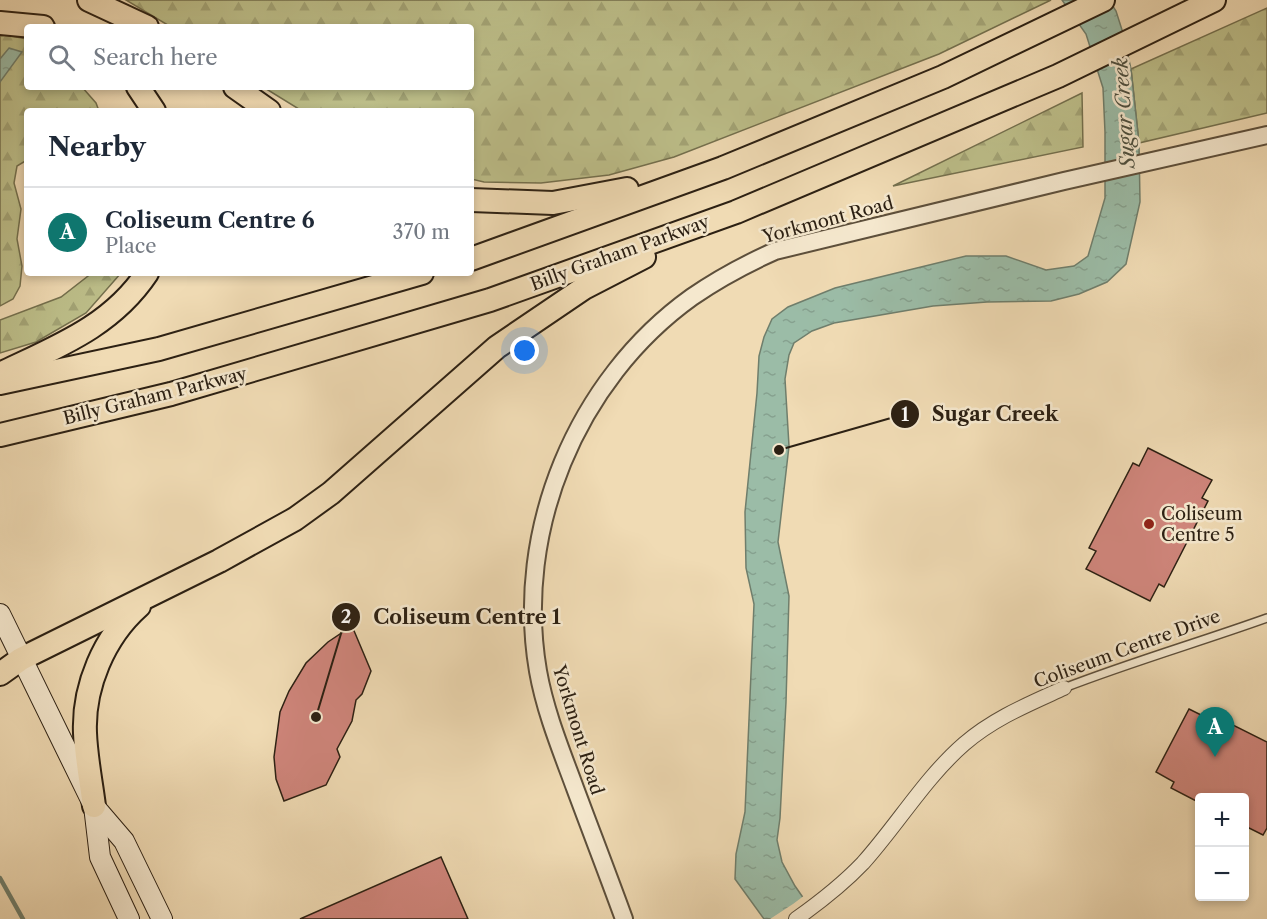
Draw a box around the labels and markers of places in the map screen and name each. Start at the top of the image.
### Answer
callout: Sugar Creek [890,395,1071,433]
place label: Coliseum Centre 5 [1161,503,1243,546]
marker: Coliseum Centre 5 [1142,517,1156,531]
callout: Coliseum Centre 1 [331,598,572,636]
pin: A [1196,708,1234,757]

